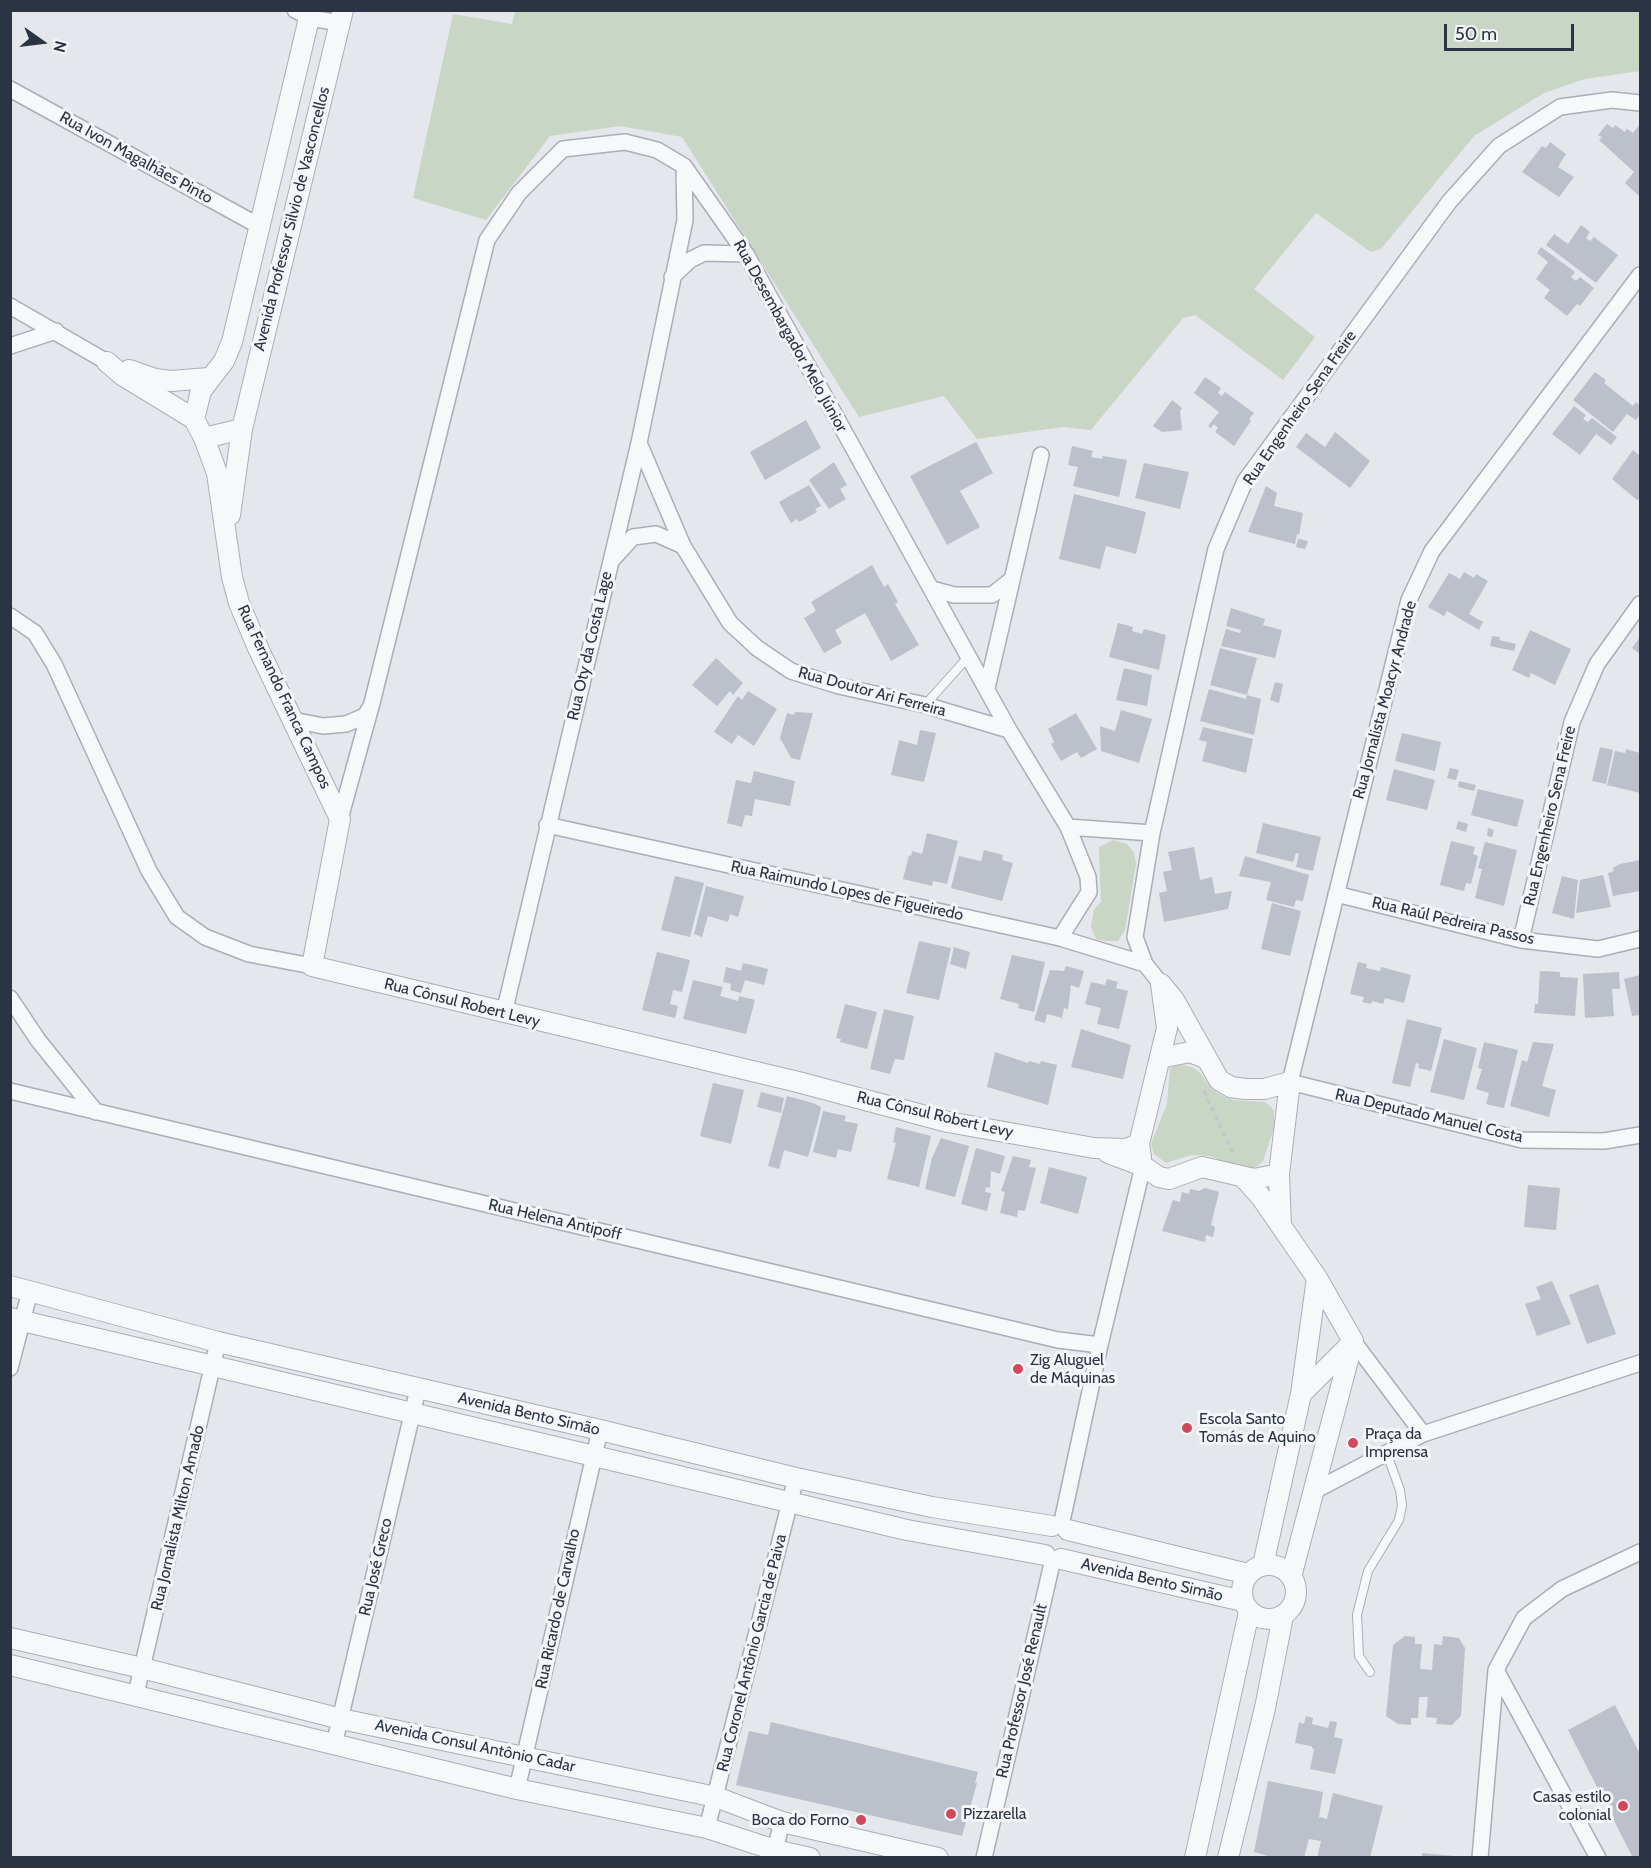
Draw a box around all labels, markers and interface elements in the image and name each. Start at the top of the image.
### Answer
north arrow [12,12,72,72]
scale bar [1447,12,1578,50]
text: 50 m [1455,23,1497,45]
text: N [49,39,71,54]
street label: Avenida Professor Silvio de Vasconcellos [250,85,334,353]
street label: Rua Ivon Magalhães Pinto [56,108,216,208]
street label: Rua Desembargador Melo Júnior [729,237,851,435]
street label: Rua Engenheiro Sena Freire [1239,327,1361,489]
street label: Rua Oty da Costa Lage [564,570,616,722]
street label: Rua Jornalista Moacyr Andrade [1349,599,1421,801]
street label: Rua Fernando Franca Campos [233,602,335,792]
street label: Rua Doutor Ari Ferreira [796,663,948,721]
street label: Rua Engenheiro Sena Freire [1520,724,1580,908]
street label: Rua Raimundo Lopes de Figueiredo [729,857,965,925]
street label: Rua Raúl Pedreira Passos [1370,893,1536,949]
street label: Rua Cônsul Robert Levy [382,974,542,1032]
street label: Rua Deputado Manuel Costa [1333,1085,1525,1147]
street label: Rua Cônsul Robert Levy [855,1088,1015,1142]
street label: Rua Helena Antipoff [486,1195,624,1245]
place label: Zig Aluguel de Máquinas [1030,1350,1115,1388]
marker: Zig Aluguel de Máquinas [1011,1362,1025,1376]
street label: Avenida Bento Simão [456,1388,602,1440]
place label: Escola Santo Tomás de Aquino [1199,1409,1316,1447]
marker: Escola Santo Tomás de Aquino [1180,1421,1194,1435]
street label: Rua Jornalista Milton Amado [147,1423,209,1613]
place label: Praça da Imprensa [1365,1424,1428,1462]
marker: Praça da Imprensa [1346,1436,1360,1450]
street label: Rua José Greco [355,1516,397,1618]
street label: Rua Ricardo de Carvalho [532,1527,584,1691]
street label: Rua Coronel Antônio Garcia de Paiva [713,1532,791,1774]
street label: Avenida Bento Simão [1079,1554,1225,1606]
street label: Rua Professor José Renault [993,1602,1051,1780]
street label: Avenida Consul Antônio Cadar [373,1715,577,1777]
place label: Casas estilo colonial [1533,1787,1611,1825]
marker: Casas estilo colonial [1616,1799,1630,1813]
place label: Pizzarella [963,1804,1026,1824]
marker: Pizzarella [944,1807,958,1821]
place label: Boca do Forno [752,1810,849,1830]
marker: Boca do Forno [854,1813,868,1827]

